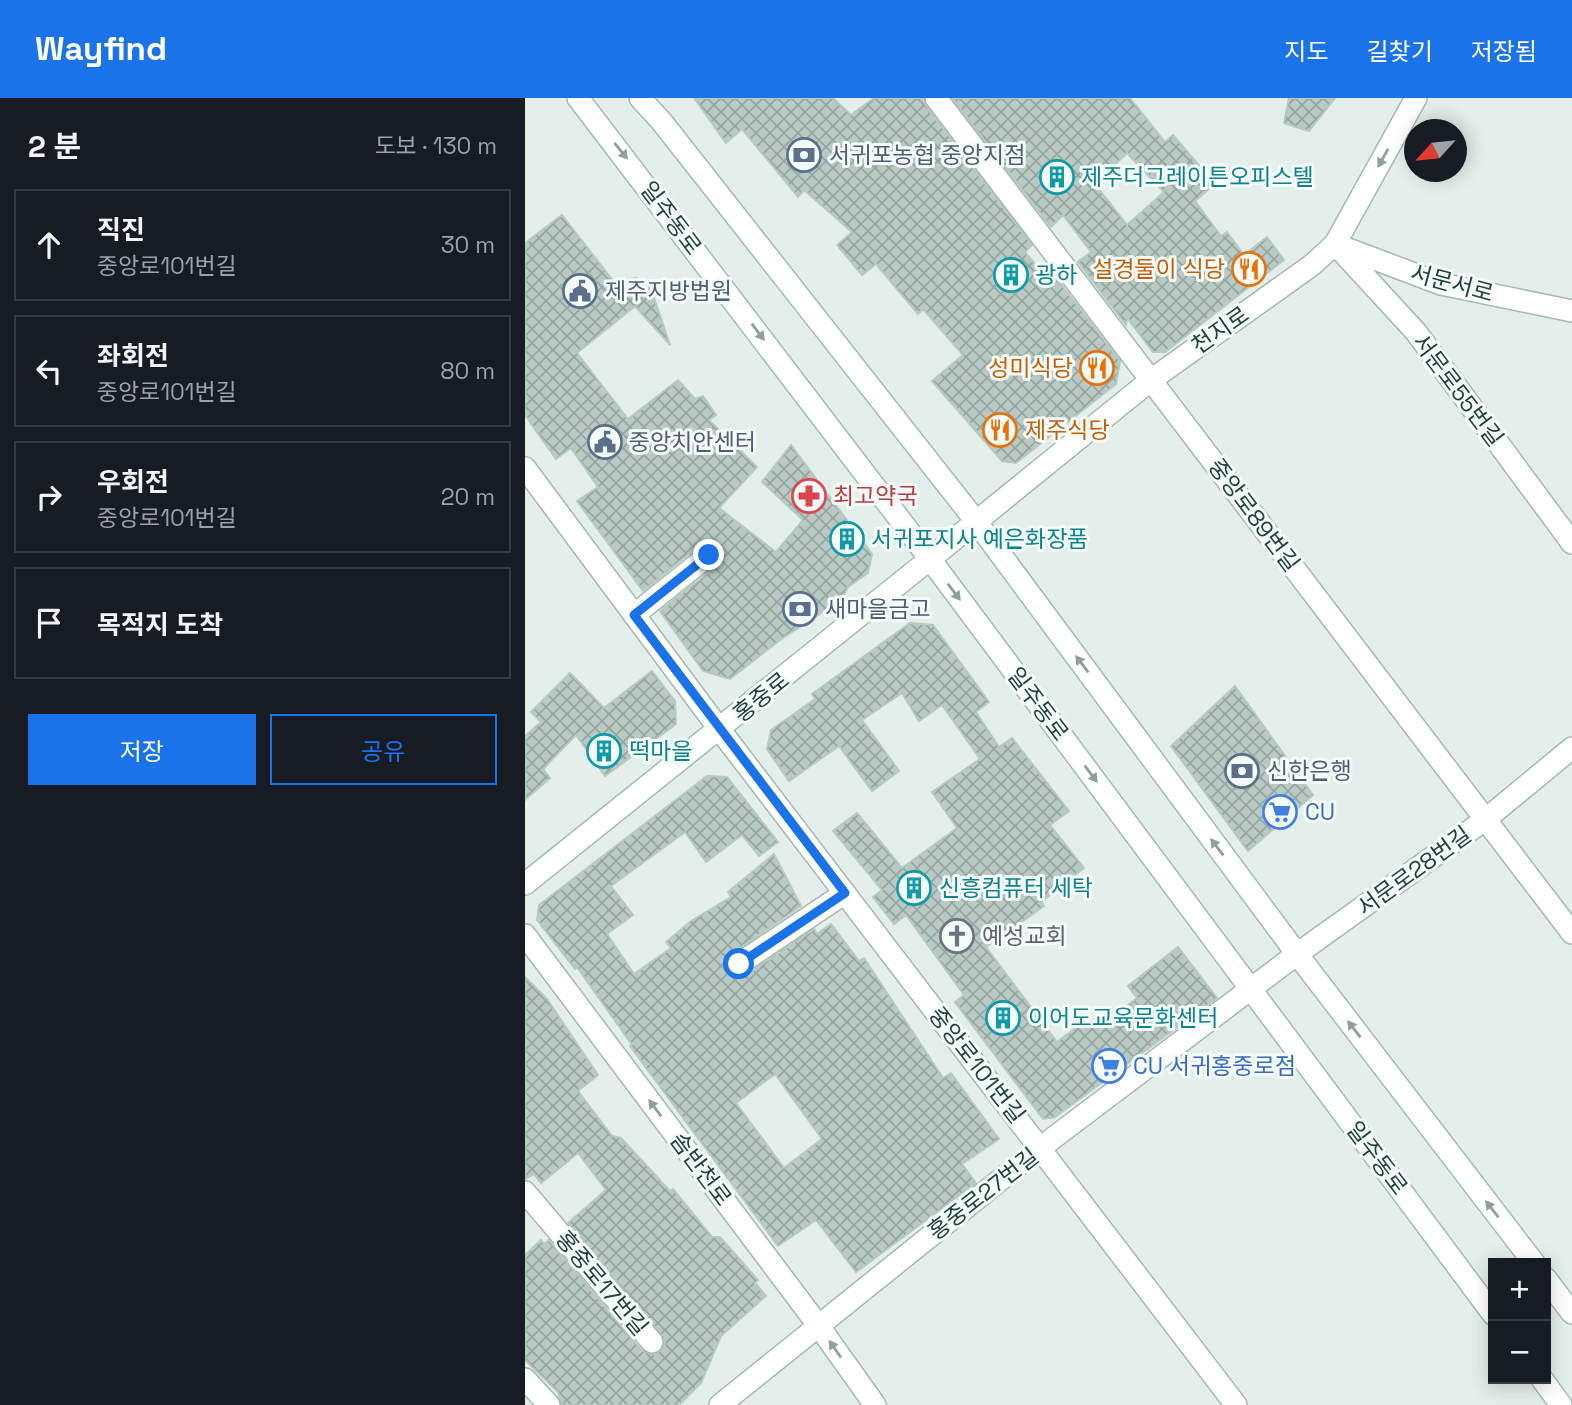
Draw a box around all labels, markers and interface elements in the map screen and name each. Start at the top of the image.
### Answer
text: Wayfind [35,28,167,70]
text: 지도 [1284,36,1329,67]
text: 길찾기 [1367,36,1433,67]
text: 저장됨 [1471,36,1537,67]
north arrow [1404,119,1467,182]
text: 2 분 [28,127,81,166]
text: 도보 · 130 m [375,131,497,161]
bank icon: 서귀포농협 중앙지점 [785,136,823,174]
place label: 서귀포농협 중앙지점 [829,140,1025,170]
one-way arrow [613,142,627,160]
one-way arrow [1377,148,1389,167]
building icon: 제주더그레이튼오피스텔 [1038,158,1076,196]
place label: 제주더그레이튼오피스텔 [1081,162,1314,192]
street label: 일주동로 [634,175,708,261]
text: 직진 [97,213,145,247]
icon: ahead [30,226,68,264]
text: 30 m [441,230,495,260]
restaurant icon: 설경둘이 식당 [1230,250,1268,288]
text: 중앙로101번길 [97,251,237,281]
place label: 설경둘이 식당 [1092,254,1225,284]
building icon: 광하 [992,256,1030,294]
street label: 서문서로 [1407,258,1497,308]
place label: 광하 [1035,260,1077,290]
public building icon: 제주지방법원 [561,272,599,310]
place label: 제주지방법원 [605,276,732,306]
street label: 천지로 [1185,300,1255,360]
one-way arrow [751,323,765,341]
street label: 서문로55번길 [1406,328,1510,452]
text: 좌회전 [97,339,169,373]
restaurant icon: 성미식당 [1078,349,1116,387]
icon: left [30,352,68,390]
place label: 성미식당 [988,353,1073,383]
text: 80 m [440,356,495,386]
text: 중앙로101번길 [97,377,237,407]
restaurant icon: 제주식당 [981,411,1019,449]
place label: 제주식당 [1025,415,1110,445]
public building icon: 중앙치안센터 [586,423,624,461]
place label: 중앙치안센터 [629,427,756,457]
street label: 중앙로89번길 [1202,452,1306,578]
text: 우회전 [97,465,169,499]
pharmacy icon: 최고약국 [790,477,828,515]
icon: right [30,478,68,516]
place label: 최고약국 [833,481,918,511]
text: 20 m [441,482,495,512]
text: 중앙로101번길 [97,503,237,533]
building icon: 서귀포지사 예은화장품 [828,520,866,558]
place label: 서귀포지사 예은화장품 [871,524,1089,554]
route end [693,539,724,570]
one-way arrow [947,583,961,601]
bank icon: 새마을금고 [781,590,819,628]
place label: 새마을금고 [825,594,931,624]
icon: arrive [30,604,68,642]
text: 목적지 도착 [97,608,223,642]
one-way arrow [1075,655,1089,673]
street label: 일주동로 [1001,661,1075,747]
street label: 홍중로 [727,665,795,729]
button: 저장 [28,714,256,785]
button: 공유 [270,714,497,785]
building icon: 떡마을 [585,732,623,770]
place label: 떡마을 [629,736,692,766]
bank icon: 신한은행 [1223,752,1261,790]
place label: 신한은행 [1267,756,1352,786]
one-way arrow [1083,765,1097,783]
supermarket icon: CU [1261,793,1299,831]
place label: CU [1305,797,1335,827]
street label: 서문로28번길 [1351,819,1477,923]
one-way arrow [1210,838,1224,856]
building icon: 신흥컴퓨터 세탁 [895,869,933,907]
place label: 신흥컴퓨터 세탁 [939,873,1093,903]
church icon: 예성교회 [938,917,976,955]
place label: 예성교회 [982,921,1067,951]
route start [723,948,754,979]
building icon: 이어도교육문화센터 [984,999,1022,1037]
street label: 중앙로101번길 [922,1001,1032,1129]
place label: 이어도교육문화센터 [1028,1003,1218,1033]
one-way arrow [1346,1020,1361,1038]
supermarket icon: CU 서귀홍중로점 [1090,1047,1128,1085]
place label: CU 서귀홍중로점 [1133,1051,1296,1081]
one-way arrow [649,1099,663,1117]
street label: 일주동로 [1340,1115,1414,1201]
street label: 솜반천로 [664,1126,738,1212]
street label: 홍중로27번길 [922,1141,1044,1247]
one-way arrow [1486,1200,1500,1218]
street label: 홍중로17번길 [549,1224,655,1342]
map controls [1488,1258,1551,1384]
button: + [1488,1258,1551,1321]
button: − [1488,1321,1551,1384]
one-way arrow [829,1340,843,1358]

